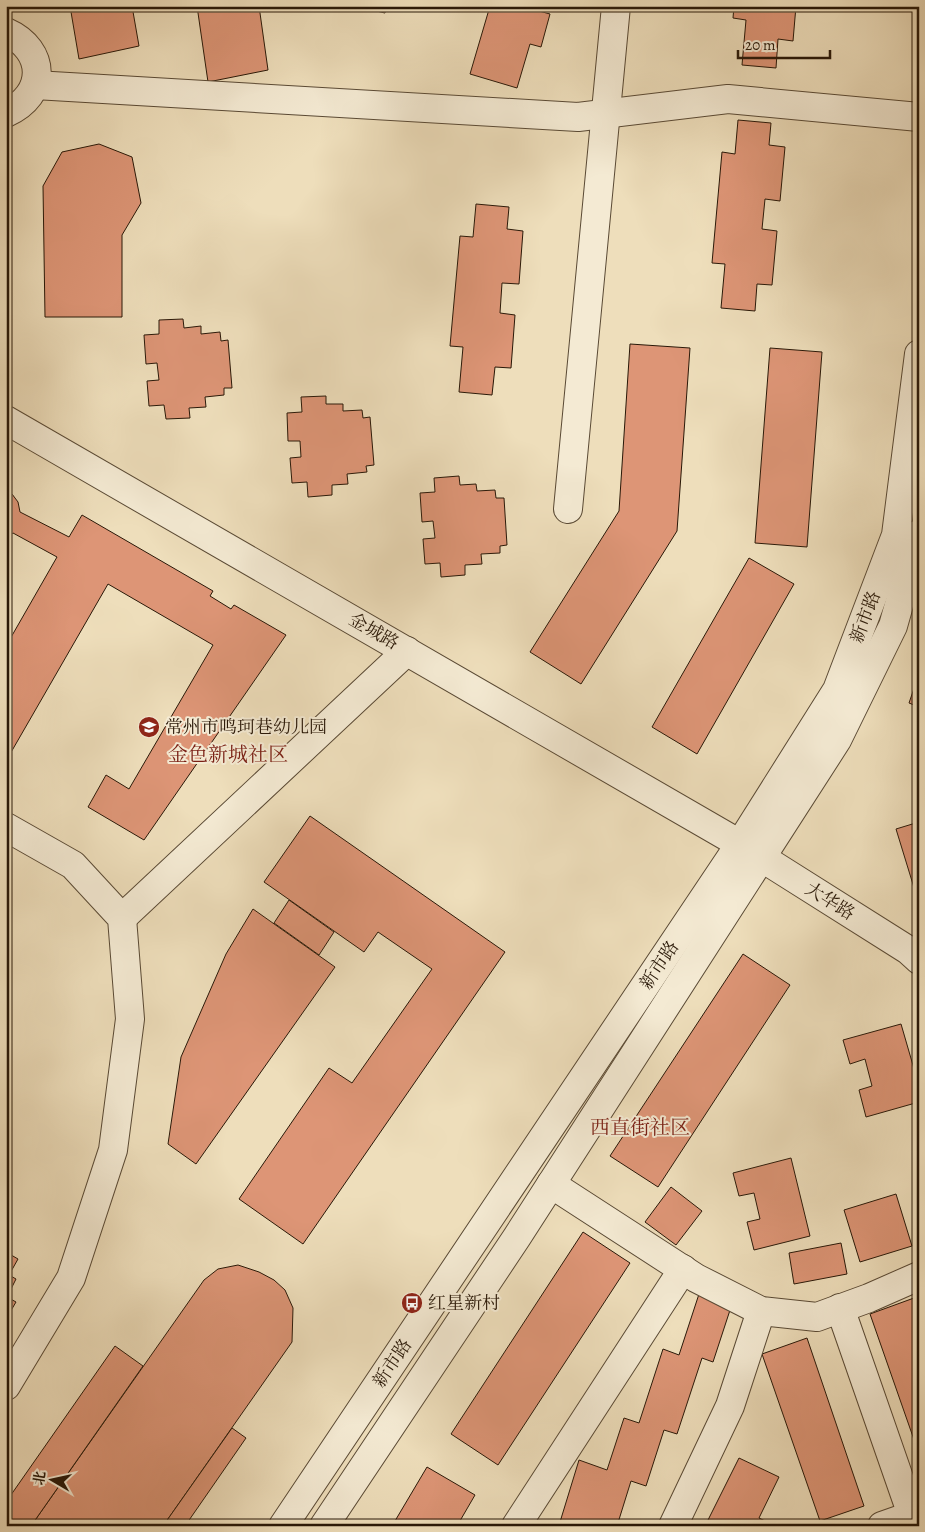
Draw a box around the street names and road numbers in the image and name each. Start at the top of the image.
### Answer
street label: 新市路 [844,587,886,647]
street label: 金城路 [345,607,403,655]
street label: 大华路 [801,877,859,925]
street label: 新市路 [634,936,684,994]
street label: 新市路 [367,1334,417,1392]

